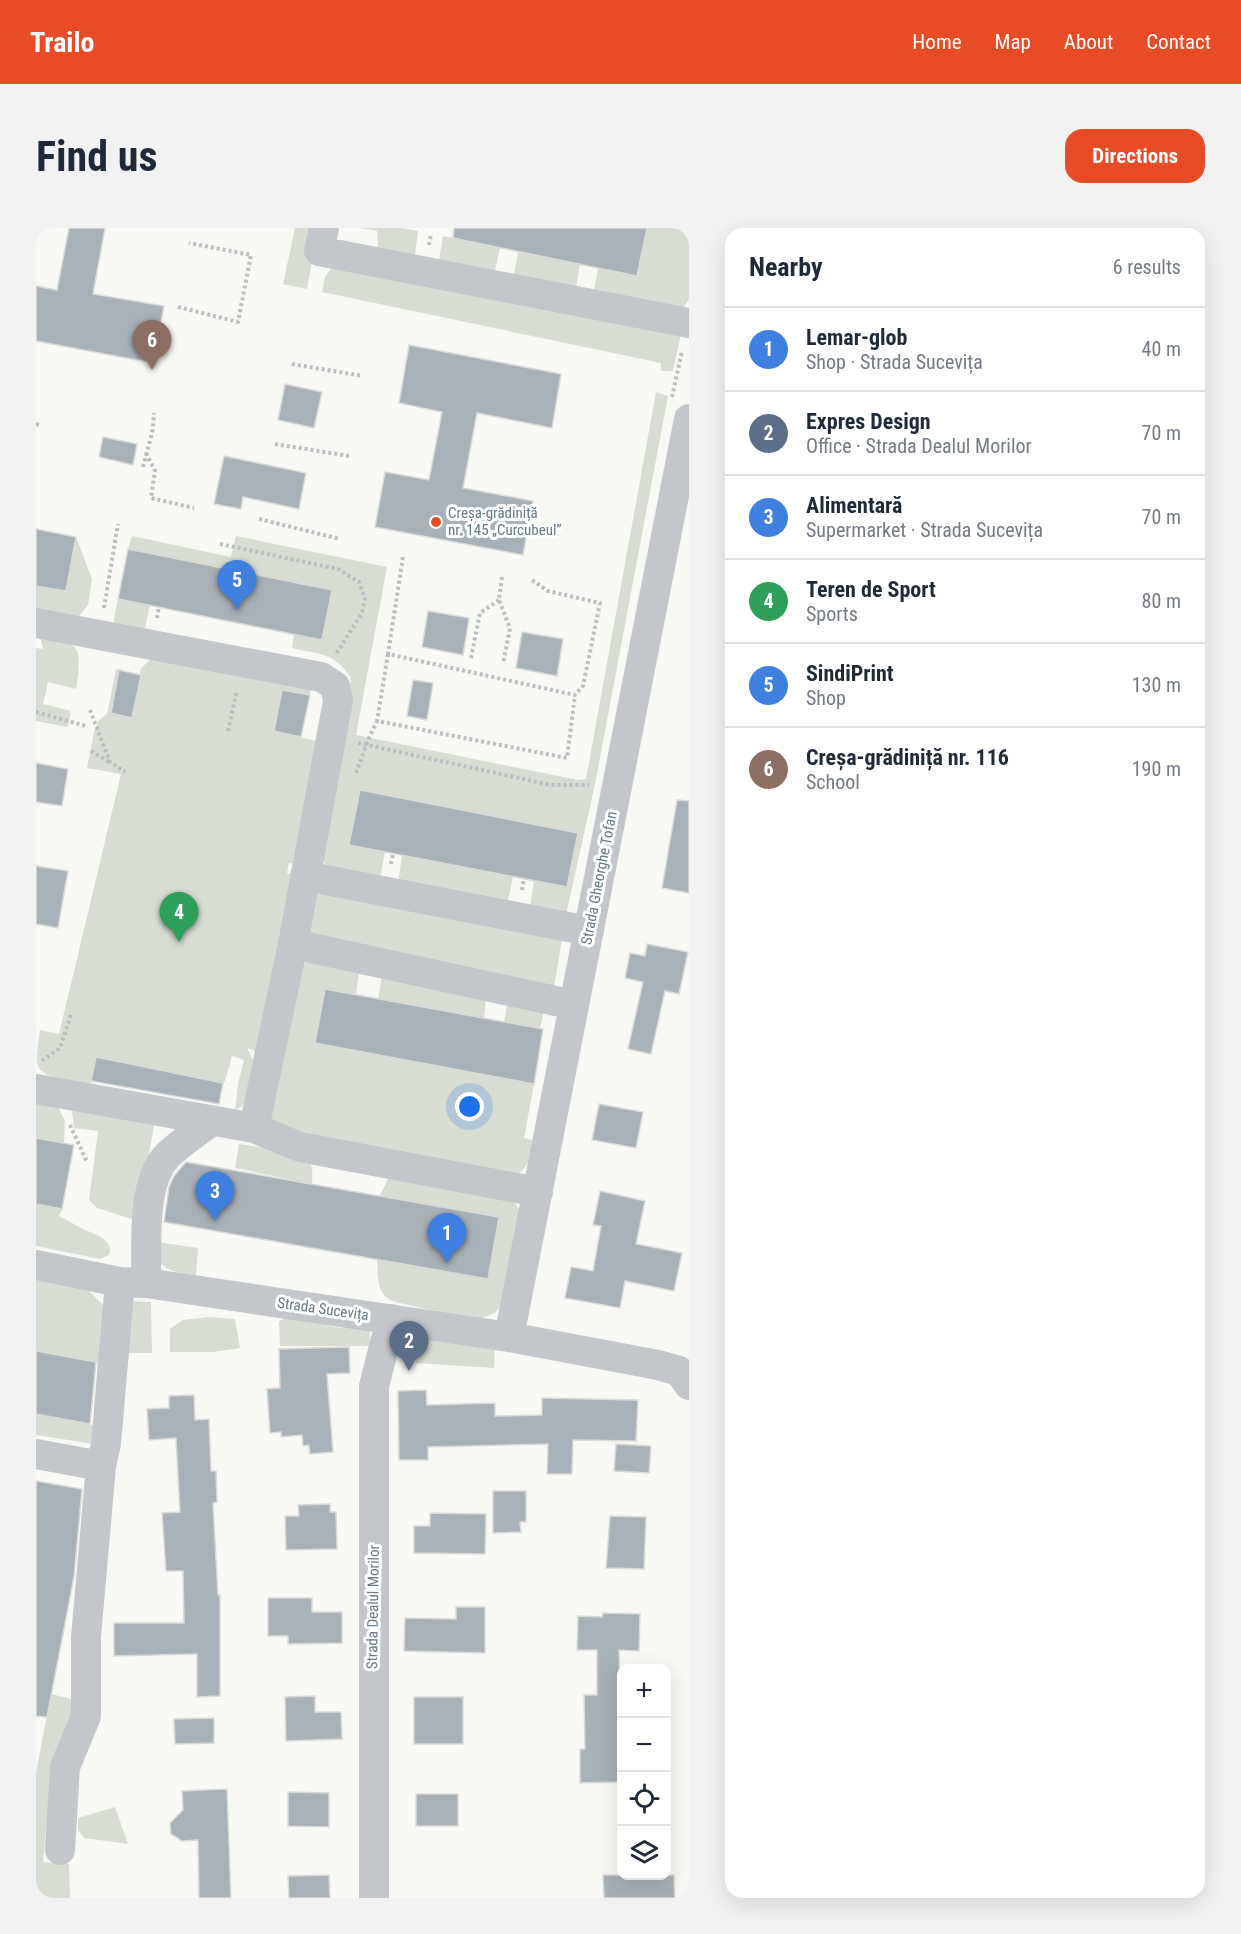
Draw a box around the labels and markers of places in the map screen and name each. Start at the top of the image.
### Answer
pin: 6 [132,320,172,370]
place label: Creșa-grădiniță nr. 145 „Curcubeul” [448,504,561,539]
marker: Creșa-grădiniță nr. 145 „Curcubeul” [429,515,443,529]
pin: 5 [218,560,256,610]
pin: 4 [160,892,198,942]
pin: 3 [196,1172,234,1221]
pin: 1 [428,1214,466,1263]
pin: 2 [390,1322,428,1371]

